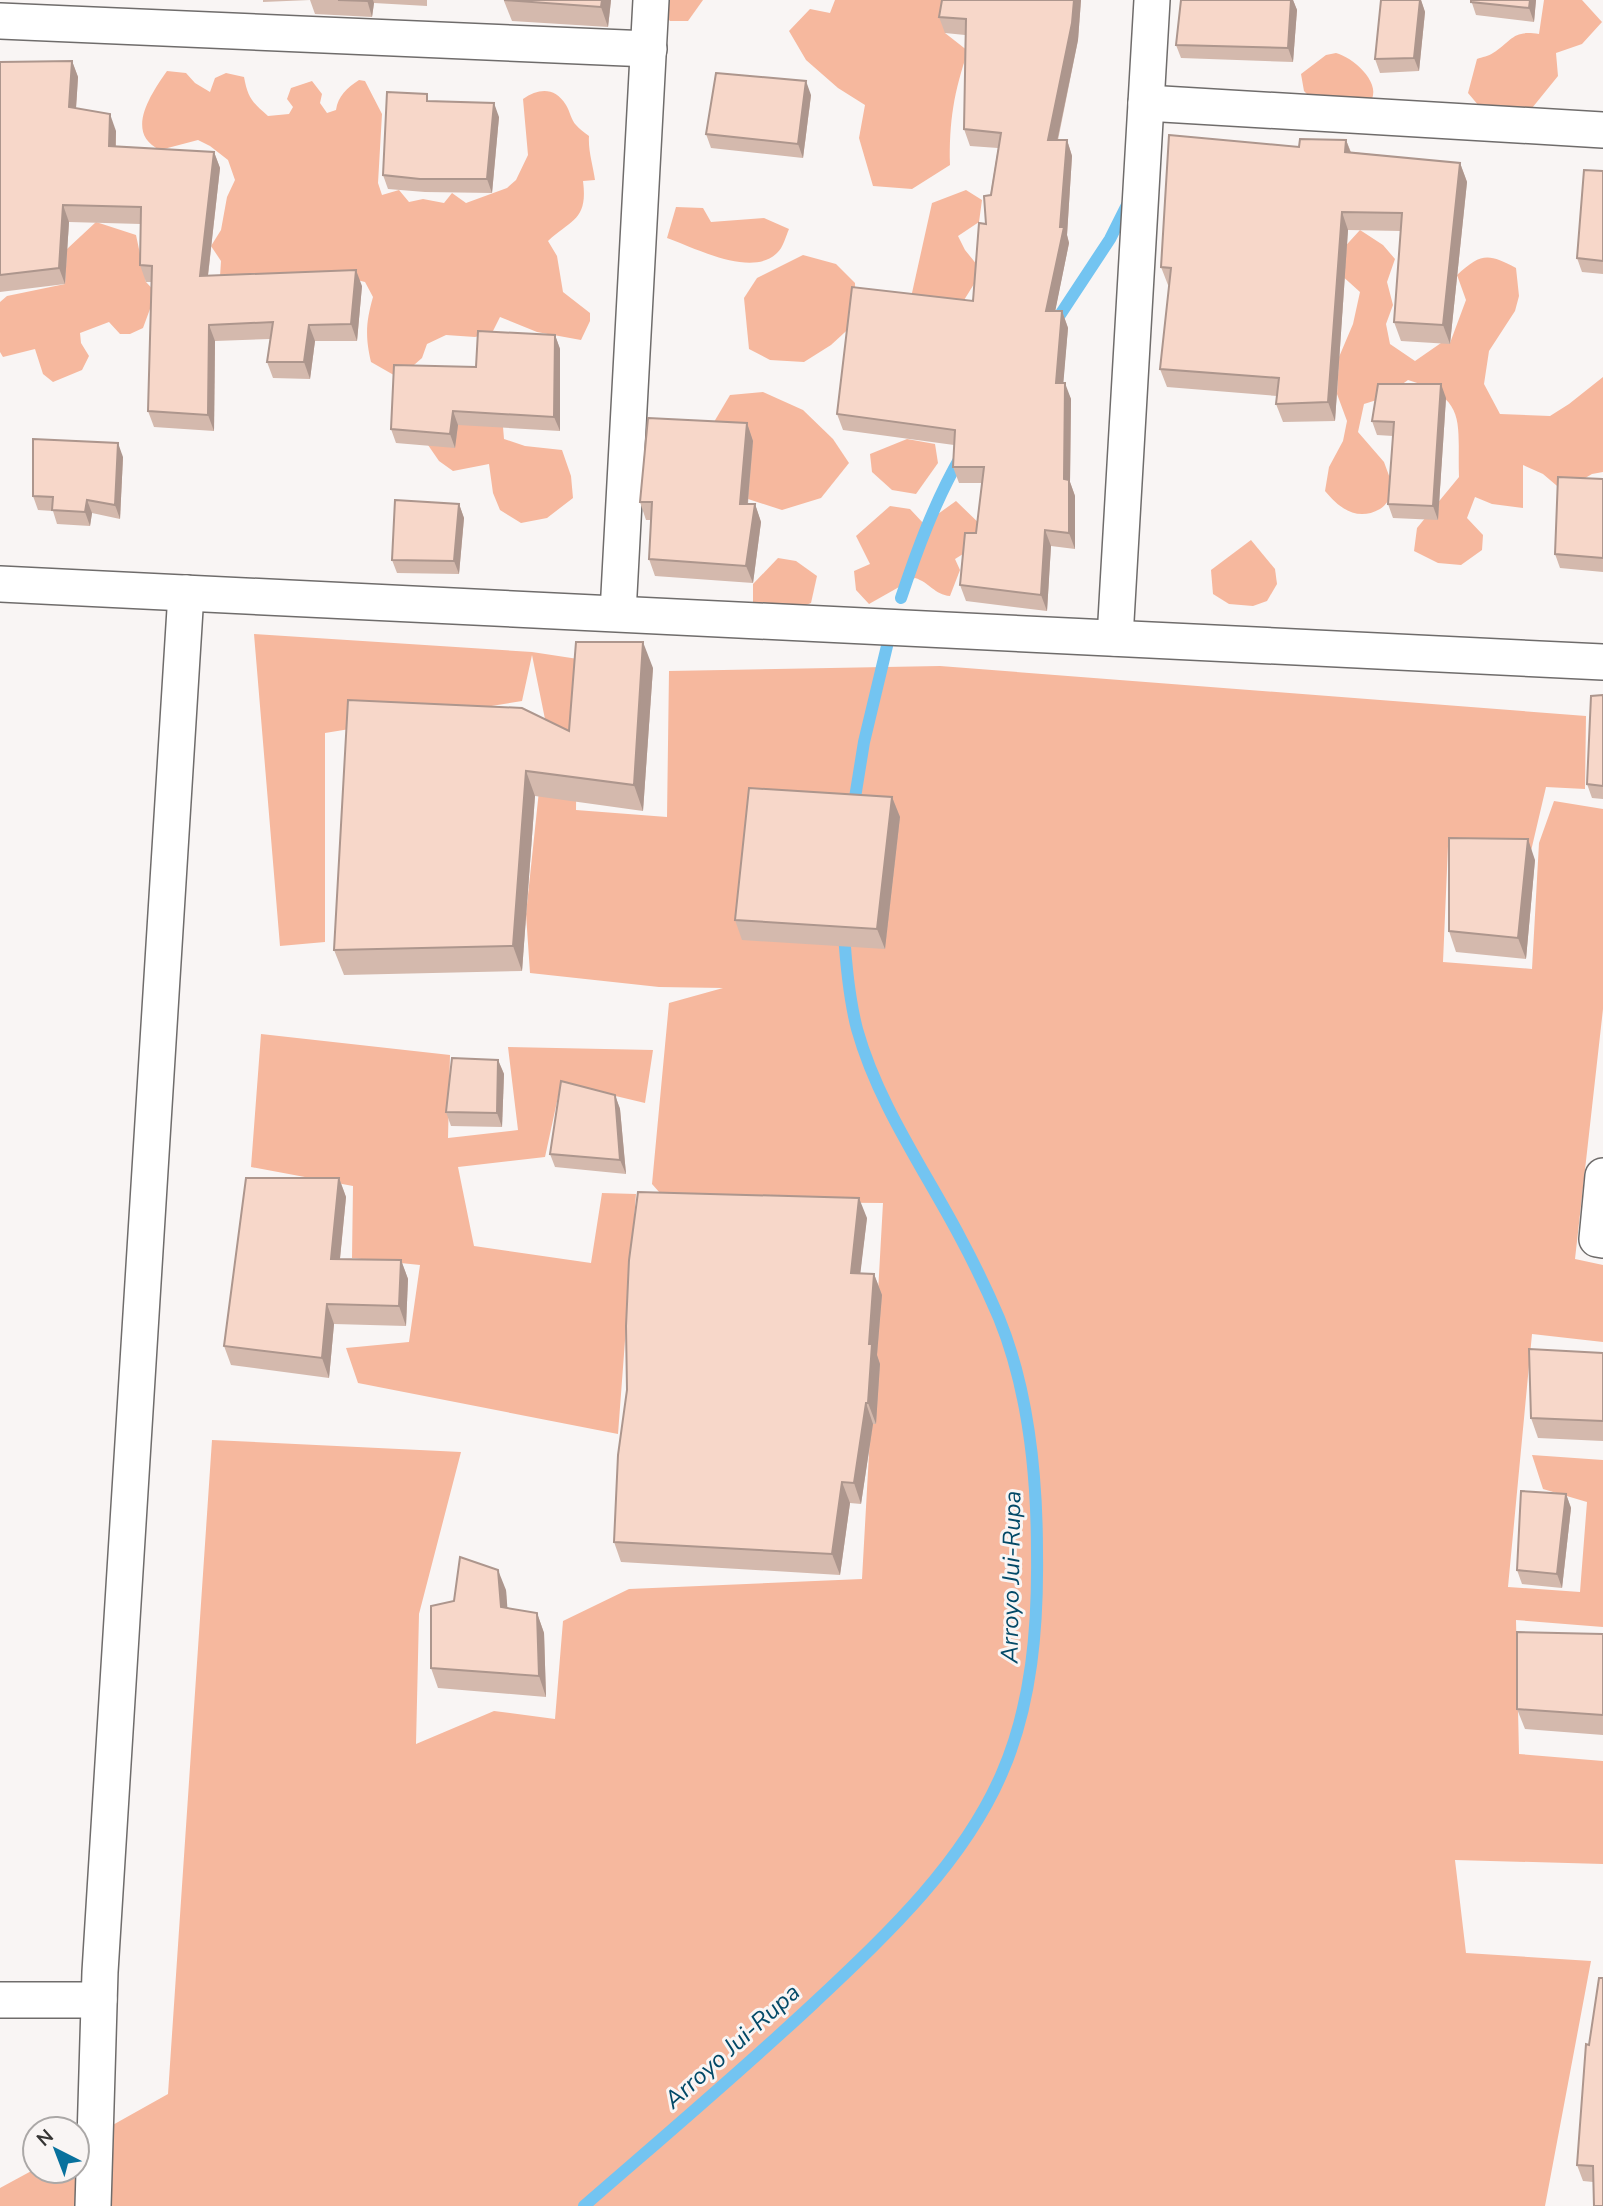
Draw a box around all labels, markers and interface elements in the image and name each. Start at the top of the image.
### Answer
water label: Arroyo Jui-Rupa [993,1490,1029,1665]
water label: Arroyo Jui-Rupa [656,1976,807,2116]
north arrow [21,2115,91,2185]
text: N [31,2124,59,2153]

